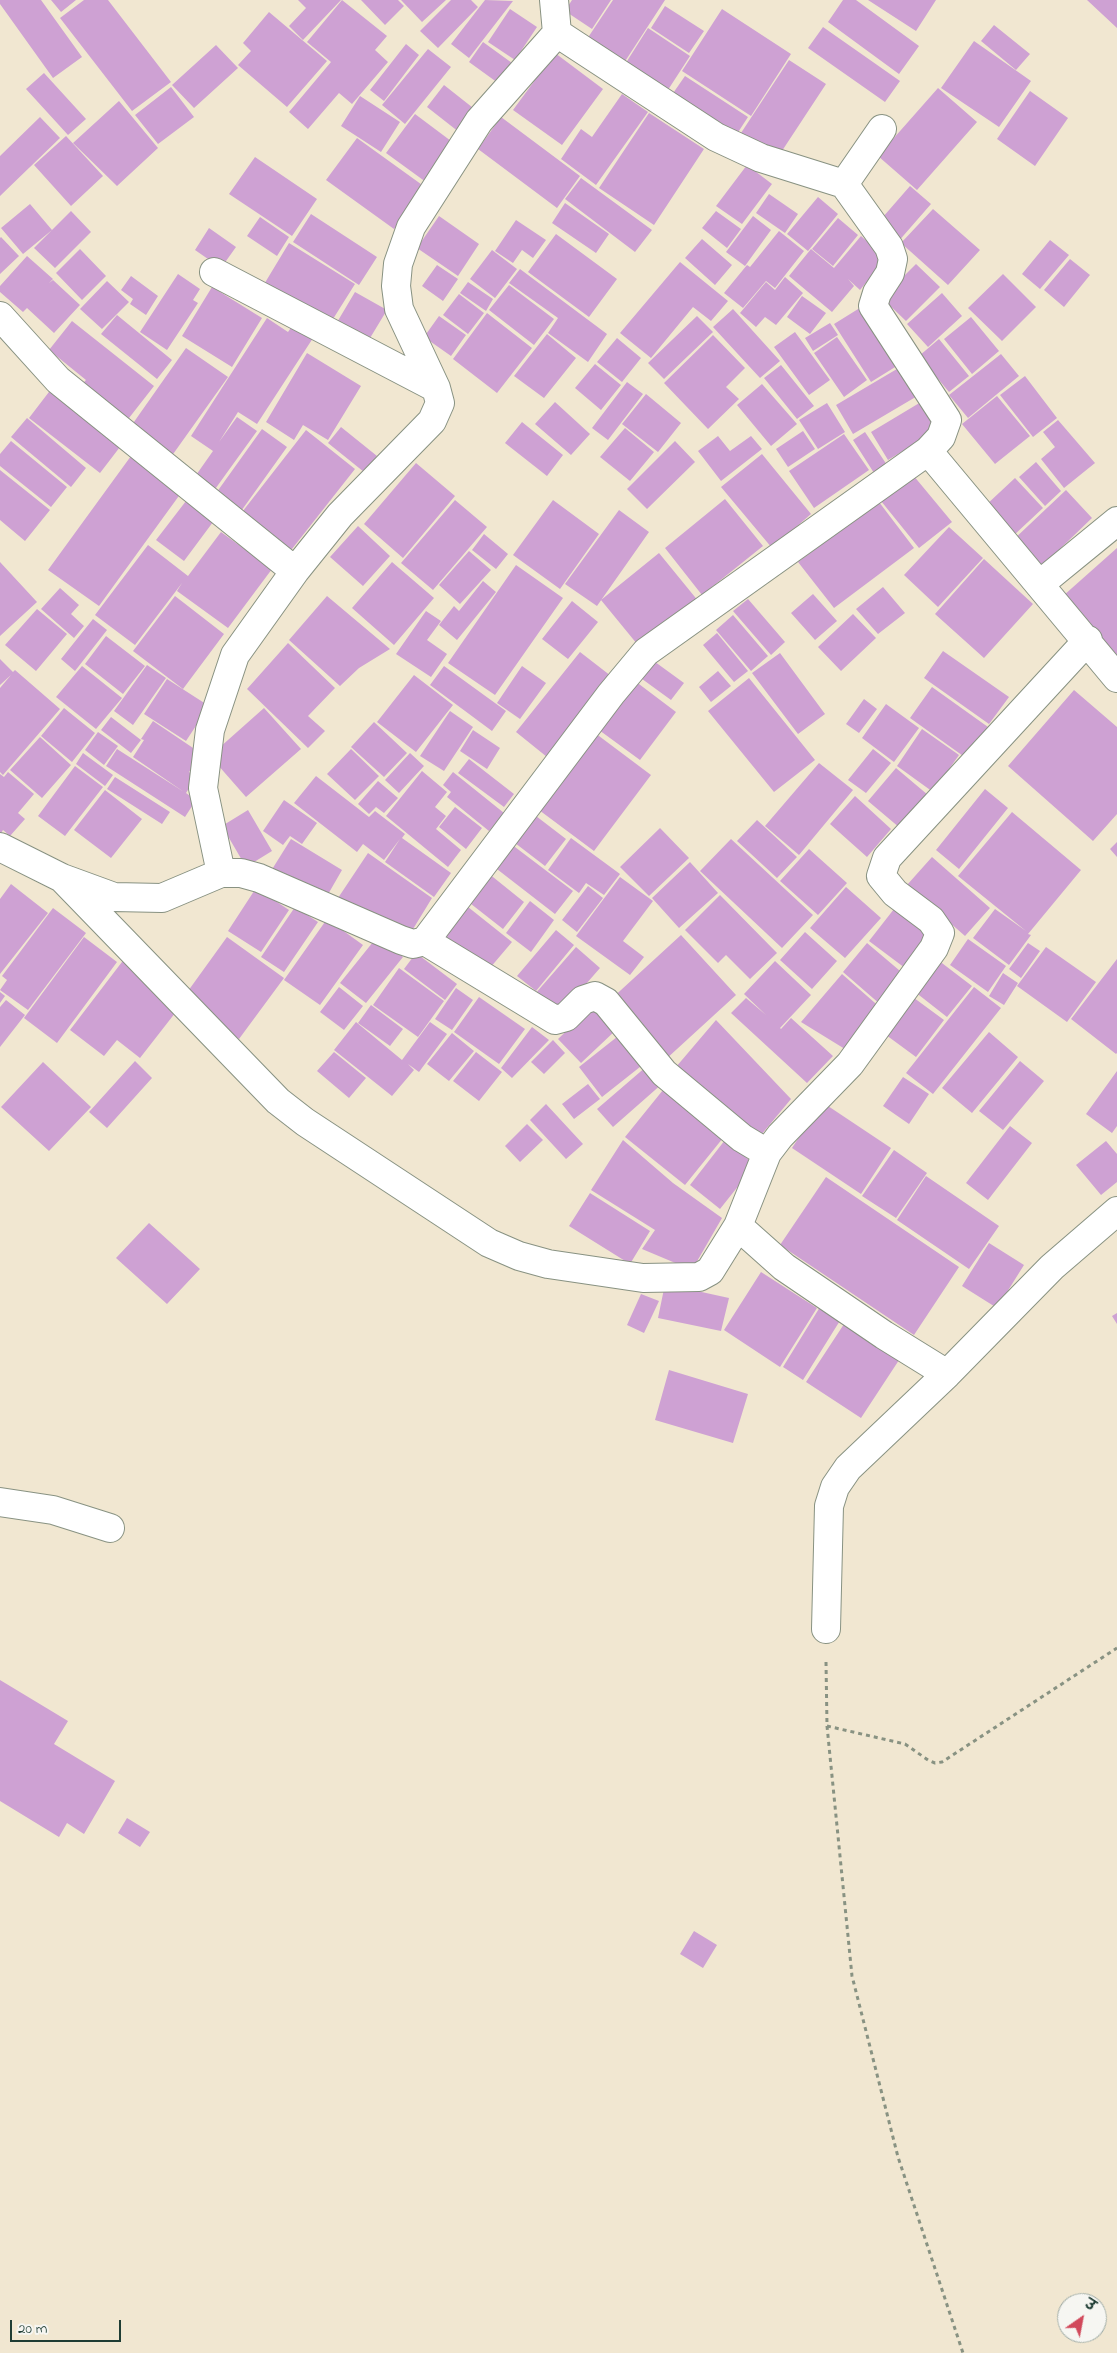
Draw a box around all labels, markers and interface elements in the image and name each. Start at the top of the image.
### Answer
north arrow [1057,2293,1107,2343]
text: उ [1080,2294,1100,2317]
scale bar [12,2310,124,2342]
text: 20 m [18,2318,47,2340]

